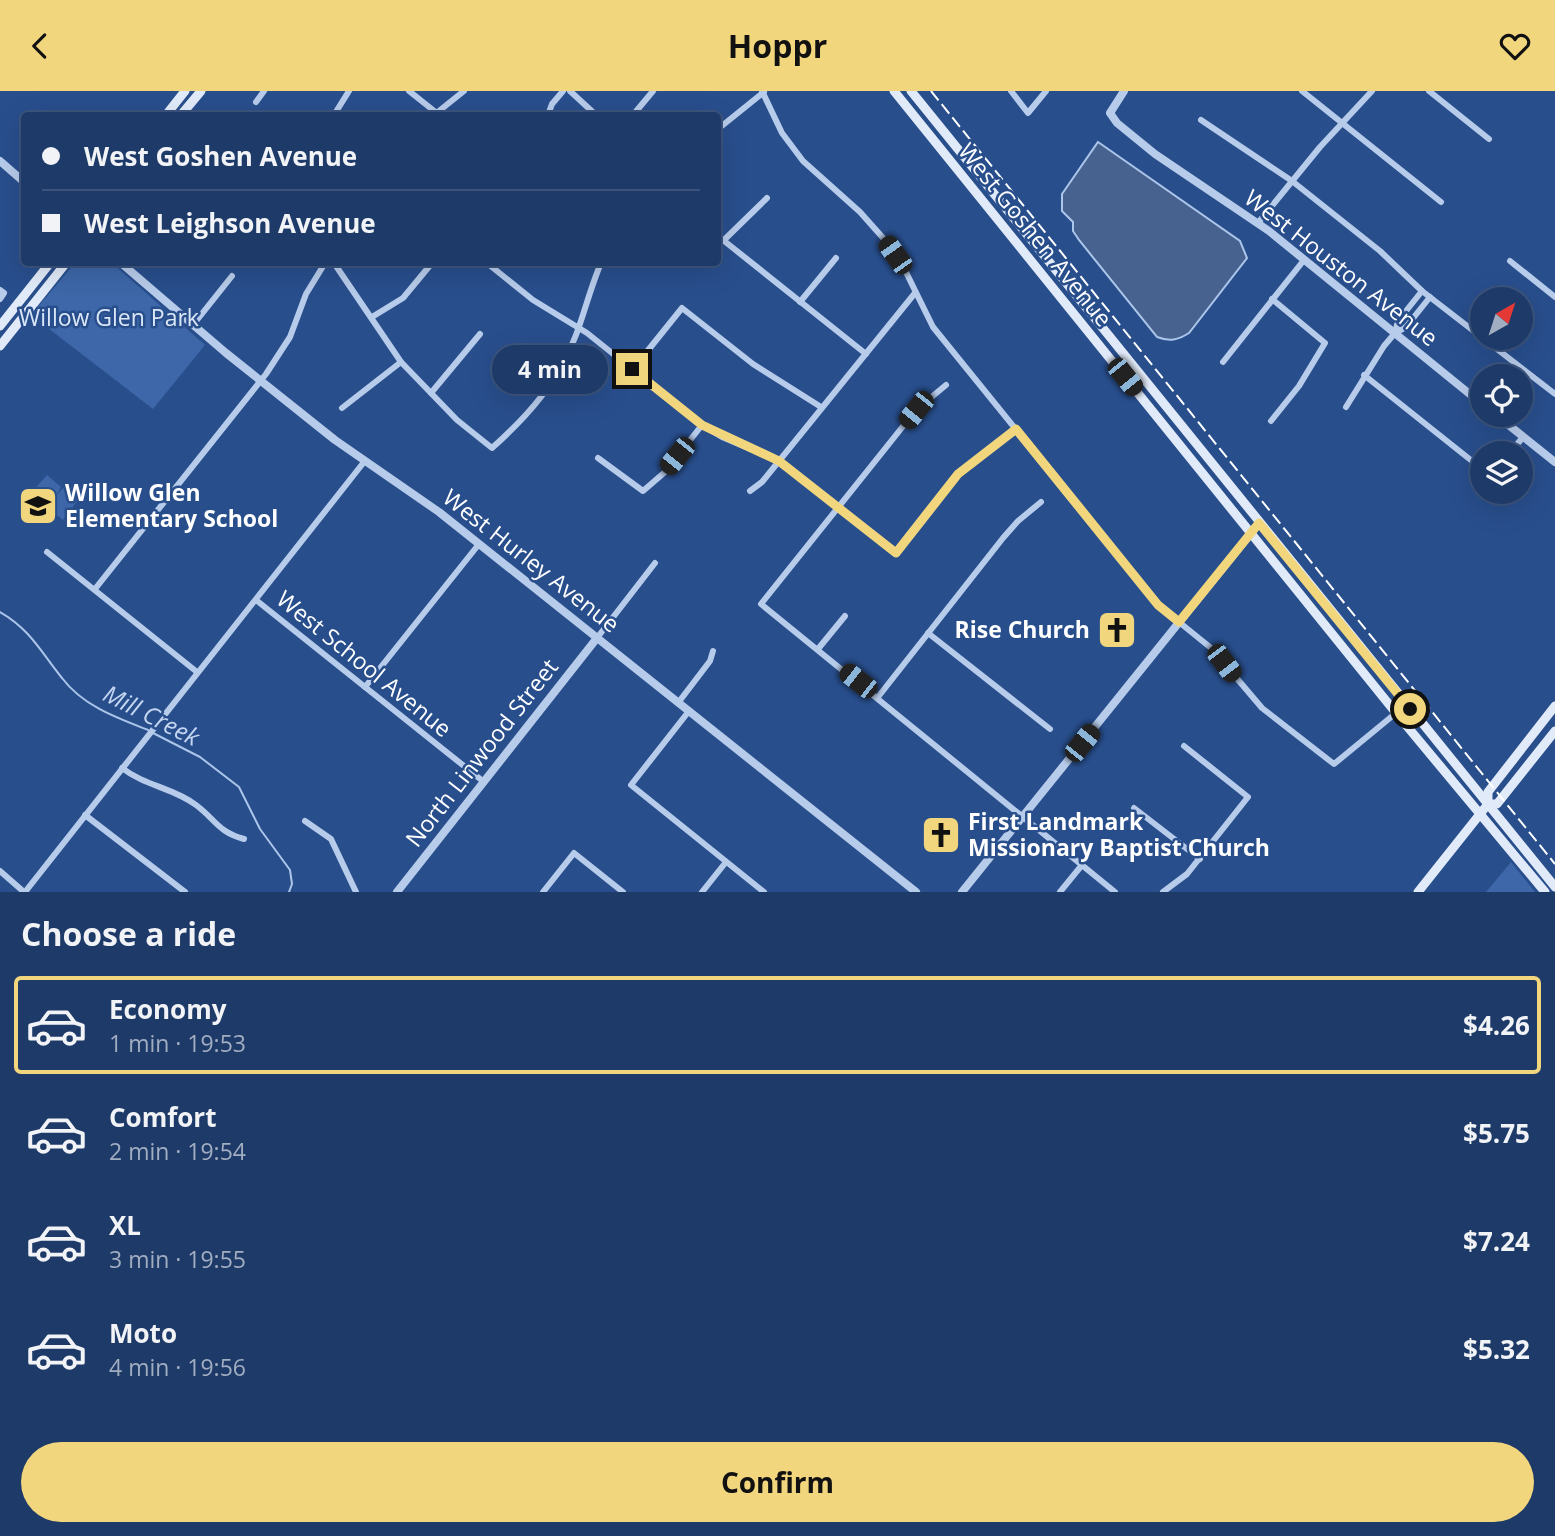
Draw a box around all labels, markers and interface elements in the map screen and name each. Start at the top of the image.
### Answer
text: Hoppr [728,24,827,67]
icon: back [21,27,59,65]
icon: heart [1496,27,1534,65]
street label: West Goshen Avenue [952,136,1120,333]
text: West Goshen Avenue [84,138,357,174]
street label: West Houston Avenue [1238,182,1445,353]
text: West Leighson Avenue [84,205,376,241]
car [875,232,916,278]
north arrow [1470,287,1533,350]
map controls [1470,287,1533,504]
park label: Willow Glen Park [19,301,199,333]
callout: 4 min [492,345,608,393]
text: 4 min [518,353,582,385]
route end [616,353,648,385]
car [1104,354,1147,400]
button: locate [1470,364,1533,427]
car [895,387,938,433]
car [656,433,699,479]
button: layers [1470,441,1533,504]
place label: Willow Glen Elementary School [65,476,278,534]
street label: West Hurley Avenue [437,481,627,639]
school or university icon: Willow Glen Elementary School [17,485,59,527]
street label: West School Avenue [270,583,459,744]
church icon: Rise Church [1096,609,1138,651]
place label: Rise Church [955,613,1090,645]
car [1203,640,1246,686]
street label: North Linwood Street [398,652,565,853]
car [835,660,882,702]
water label: Mill Creek [98,676,207,753]
route start [1394,693,1426,725]
car [1061,720,1104,766]
place label: First Landmark Missionary Baptist Church [968,805,1270,863]
church icon: First Landmark Missionary Baptist Church [920,814,962,856]
text: Choose a ride [21,912,236,955]
text: Economy [109,991,227,1027]
icon: car [25,994,88,1057]
text: $4.26 [1463,1007,1530,1043]
text: 1 min · 19:53 [109,1027,246,1059]
text: Comfort [109,1099,216,1135]
icon: car [25,1102,88,1165]
text: $5.75 [1463,1115,1530,1151]
text: 2 min · 19:54 [109,1135,246,1167]
text: XL [109,1207,141,1243]
icon: car [25,1210,88,1273]
text: $7.24 [1463,1223,1530,1259]
text: 3 min · 19:55 [109,1243,246,1275]
text: Moto [109,1315,177,1351]
icon: car [25,1318,88,1381]
text: $5.32 [1463,1331,1530,1367]
text: 4 min · 19:56 [109,1351,246,1383]
button: Confirm [21,1442,1534,1522]

